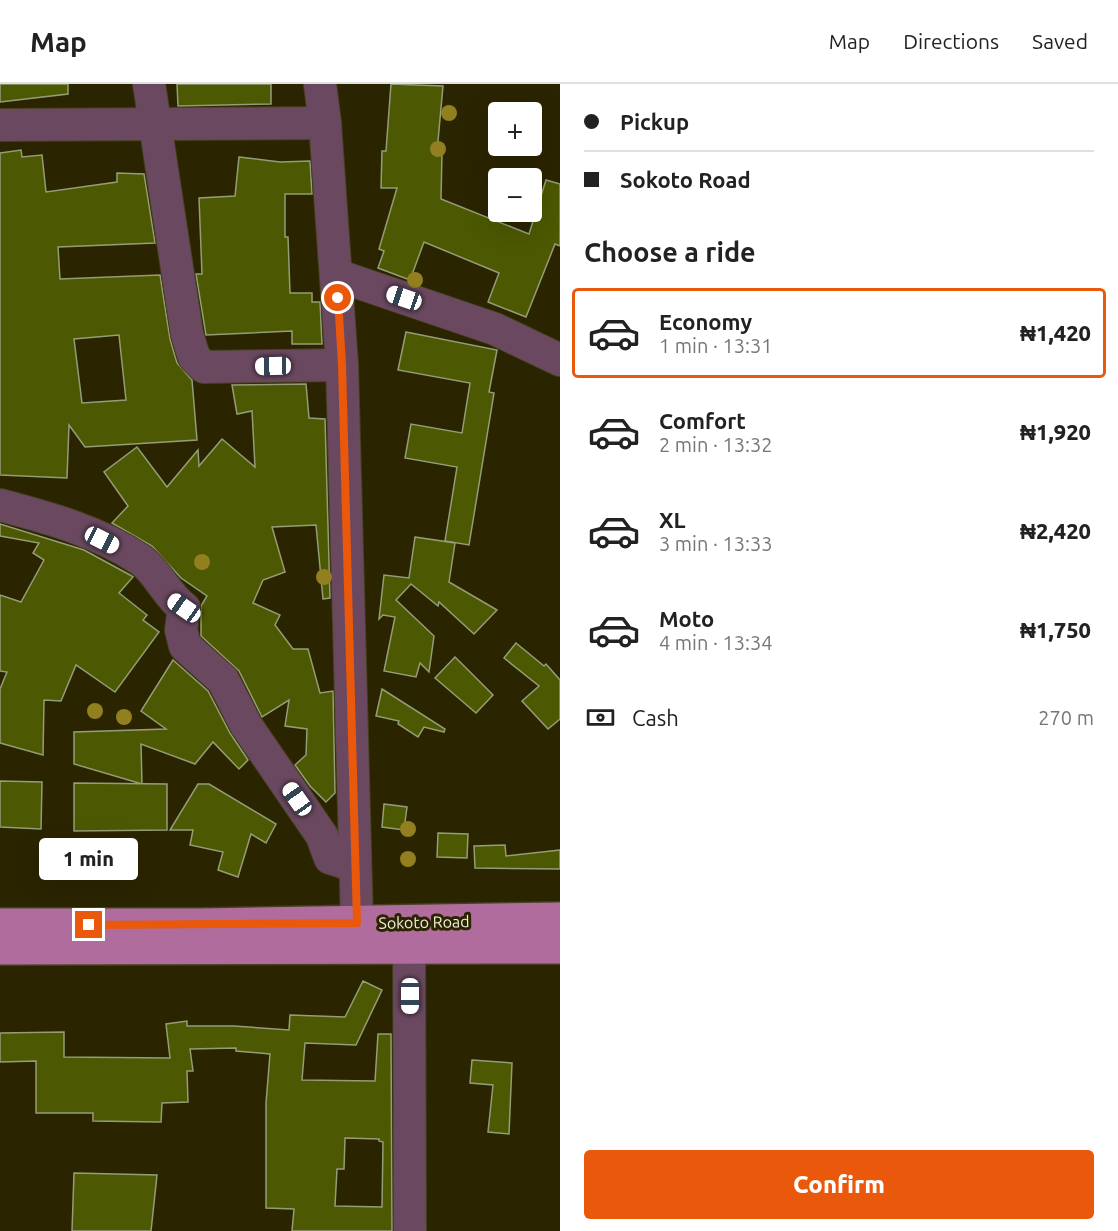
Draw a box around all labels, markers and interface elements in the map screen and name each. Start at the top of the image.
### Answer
text: Map [30,26,87,57]
text: Map [829,29,870,53]
text: Directions [903,29,999,53]
text: Saved [1032,29,1088,53]
map controls [488,102,542,222]
button: + [488,102,542,156]
text: Pickup [620,109,689,134]
text: Sokoto Road [620,167,751,192]
button: − [488,168,542,222]
text: Choose a ride [584,237,756,267]
route start [324,284,351,311]
car [384,284,424,312]
icon: car [587,306,641,360]
text: Economy [659,309,752,334]
text: ₦1,420 [1020,320,1091,345]
text: 1 min · 13:31 [659,334,773,357]
car [255,357,291,375]
icon: car [587,405,641,459]
text: Comfort [659,408,746,433]
text: ₦1,920 [1020,419,1091,444]
text: 2 min · 13:32 [659,433,773,456]
icon: car [587,504,641,558]
text: XL [659,507,686,532]
text: ₦2,420 [1020,518,1091,543]
car [82,524,122,556]
text: 3 min · 13:33 [659,532,773,555]
car [164,590,204,626]
icon: car [587,603,641,657]
text: Moto [659,606,714,631]
text: ₦1,750 [1020,617,1091,642]
text: 4 min · 13:34 [659,631,773,654]
icon: cash [584,701,617,734]
text: Cash [632,705,679,730]
text: 270 m [1038,706,1094,729]
car [279,779,315,819]
callout: 1 min [40,838,138,880]
text: 1 min [63,847,114,870]
route end [75,911,102,938]
street label: Sokoto Road [378,912,470,932]
car [401,978,419,1014]
button: Confirm [584,1150,1094,1219]

